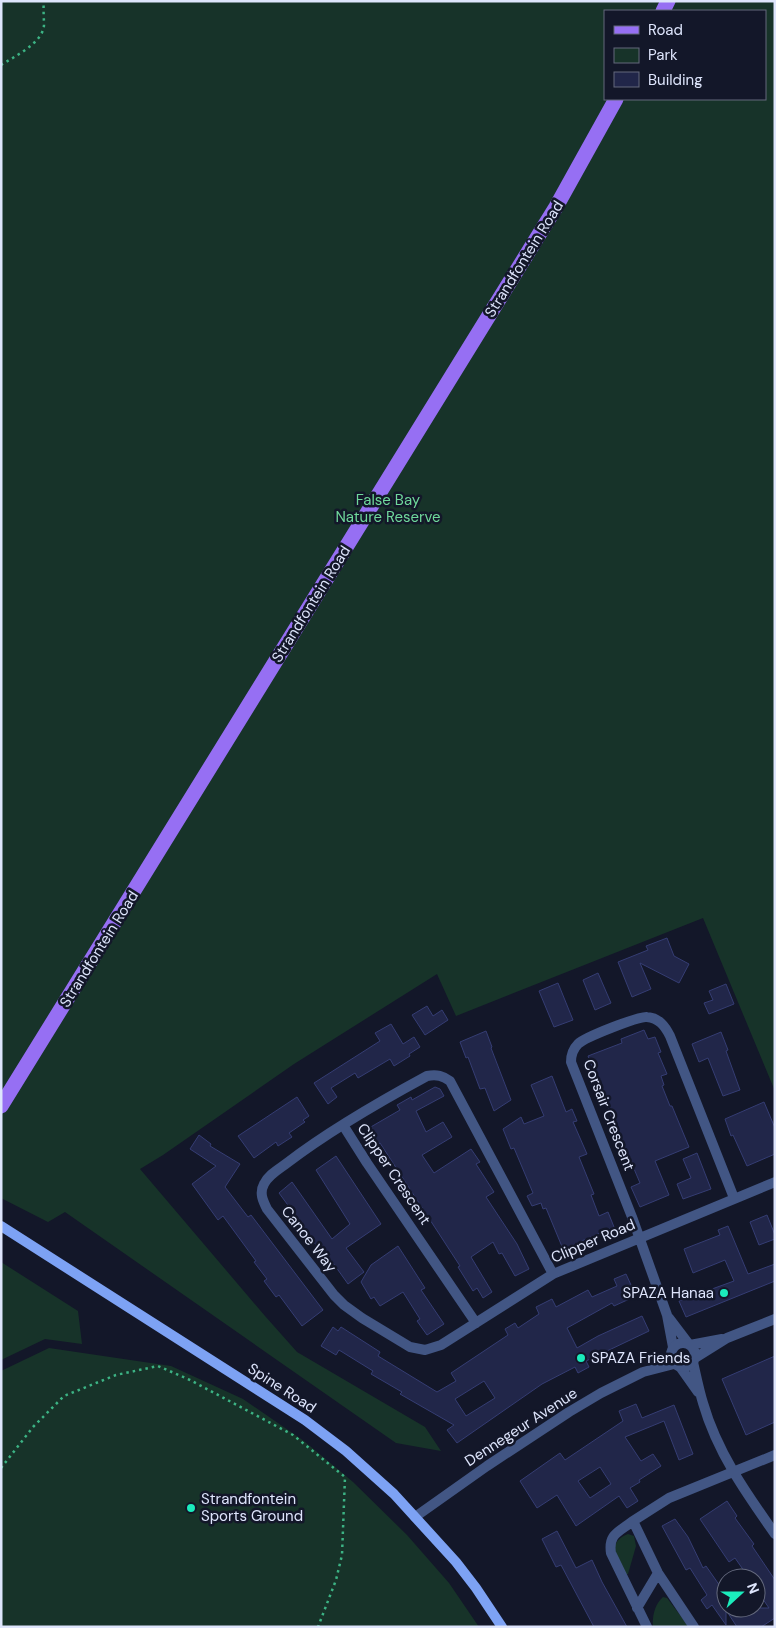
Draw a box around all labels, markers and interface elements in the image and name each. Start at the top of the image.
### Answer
legend [604,10,766,100]
text: Road [648,20,683,40]
text: Park [648,45,678,65]
text: Building [648,70,703,90]
street label: Strandfontein Road [480,197,568,321]
park label: False Bay Nature Reserve [335,490,441,527]
street label: Strandfontein Road [267,542,355,666]
street label: Strandfontein Road [55,887,143,1011]
street label: Corsair Crescent [579,1056,639,1174]
street label: Clipper Crescent [353,1119,435,1229]
street label: Canoe Way [277,1202,342,1277]
street label: Clipper Road [548,1214,638,1268]
place label: SPAZA Hanaa [623,1283,714,1303]
marker: SPAZA Hanaa [718,1287,730,1299]
place label: SPAZA Friends [591,1348,690,1368]
marker: SPAZA Friends [575,1352,587,1364]
street label: Spine Road [244,1358,320,1418]
street label: Dennegeur Avenue [461,1383,581,1471]
place label: Strandfontein Sports Ground [201,1489,303,1526]
marker: Strandfontein Sports Ground [185,1502,197,1514]
north arrow [716,1568,766,1618]
text: N [743,1580,763,1596]

